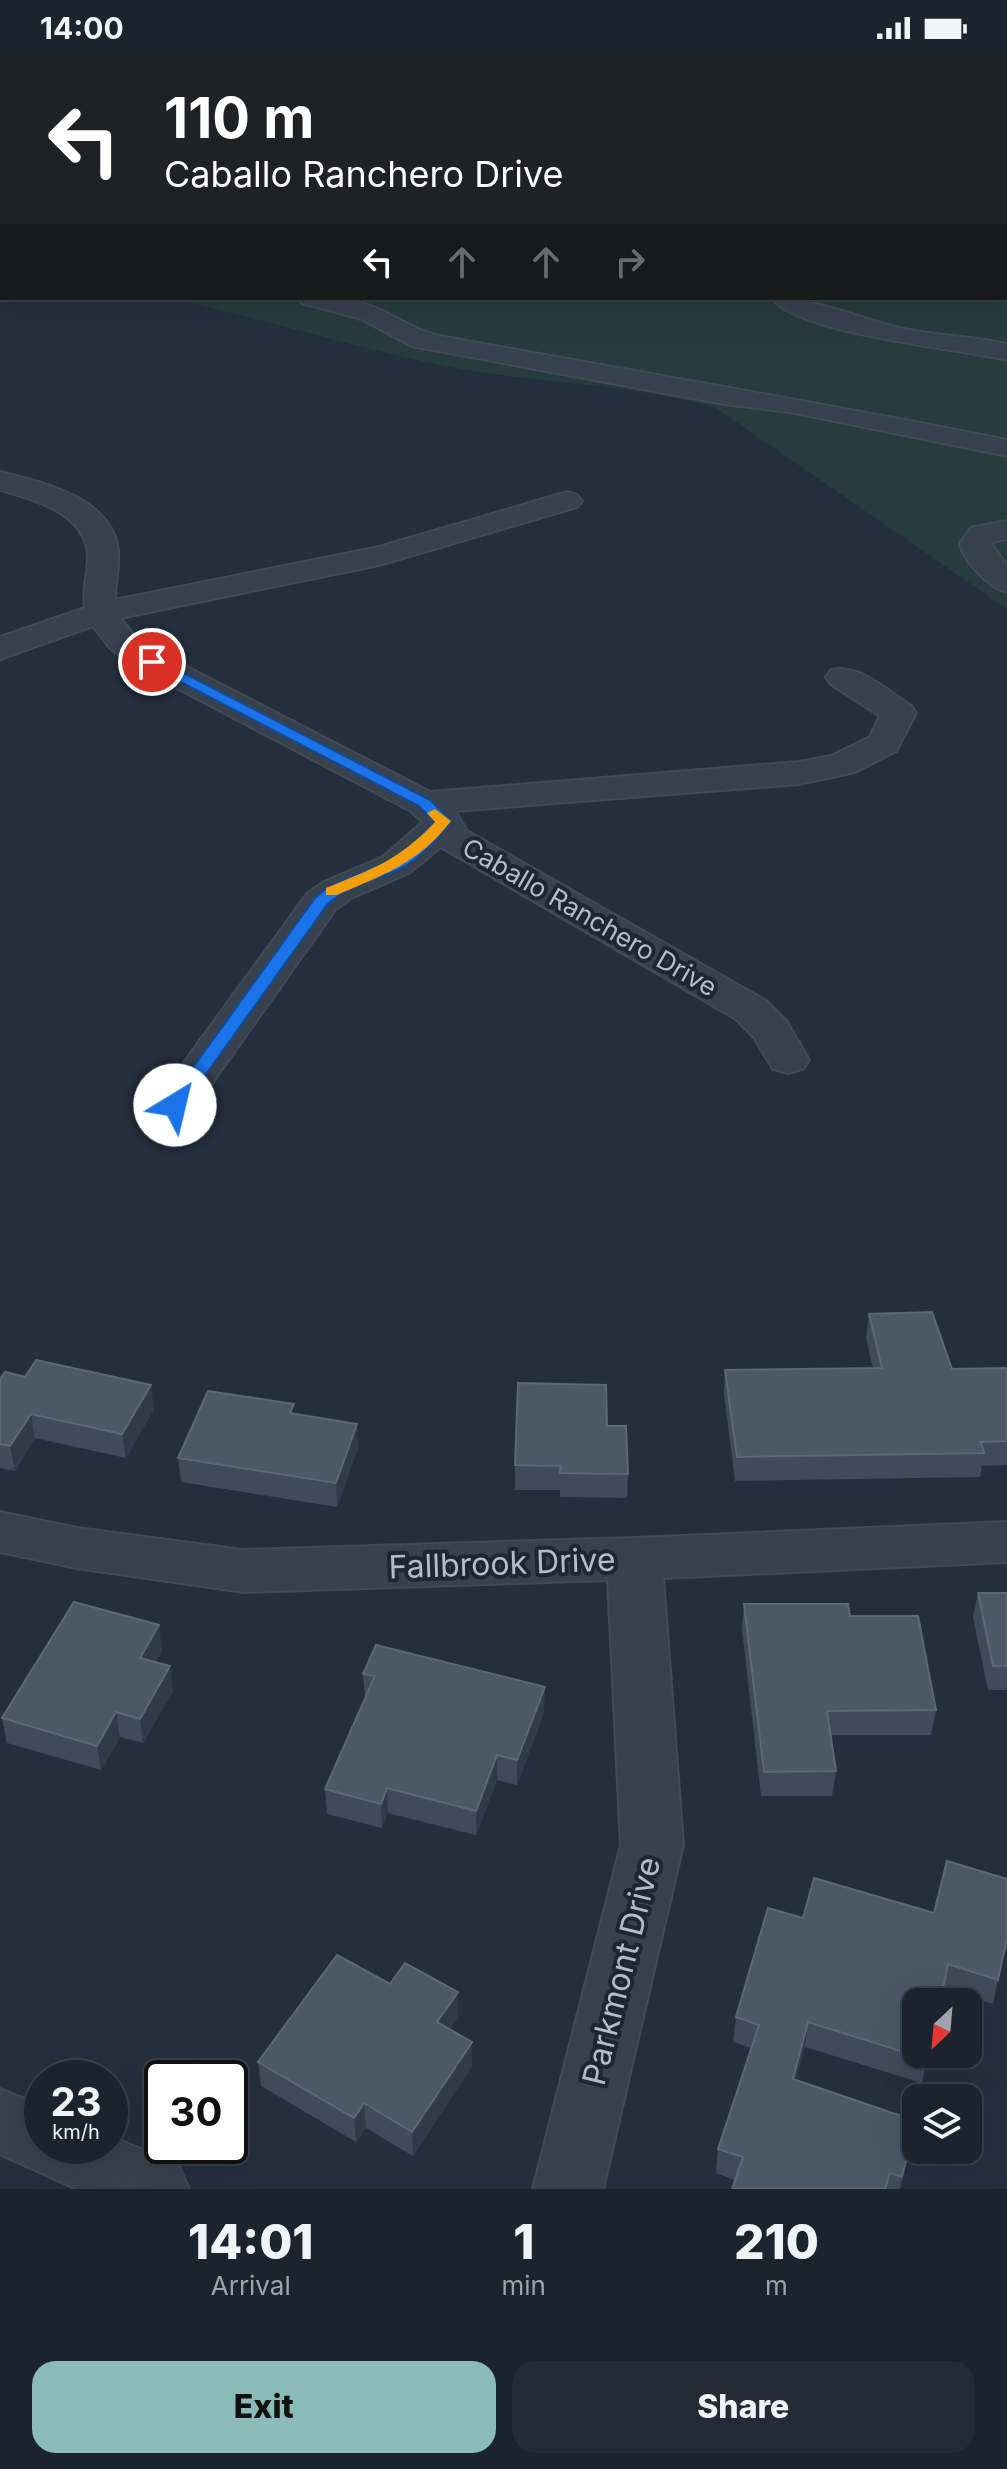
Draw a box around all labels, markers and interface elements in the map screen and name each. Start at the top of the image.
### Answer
text: 14:00 [40,10,124,46]
text: 110 m [164,84,314,152]
icon: left [32,88,136,192]
text: Caballo Ranchero Drive [164,152,564,196]
icon: left [356,240,400,284]
icon: ahead [440,240,484,284]
icon: ahead [524,240,568,284]
icon: right [608,240,652,284]
pin [118,628,186,696]
icon: arrive [130,640,174,684]
street label: Caballo Ranchero Drive [457,831,723,1003]
position arrow [133,1063,217,1147]
street label: Fallbrook Drive [388,1540,616,1586]
street label: Parkmont Drive [574,1853,668,2089]
north arrow [902,1988,982,2068]
map controls [902,1988,982,2164]
speed limit sign: 30 [144,2060,248,2164]
text: 23 [50,2077,102,2126]
button: layers [902,2084,982,2164]
text: km/h [52,2120,100,2144]
text: 14:01 [188,2212,314,2271]
text: 1 [513,2212,534,2271]
text: 210 [734,2212,819,2271]
text: Arrival [211,2270,291,2301]
text: min [502,2270,546,2301]
text: m [765,2270,788,2301]
button: Exit [32,2361,496,2453]
button: Share [512,2361,975,2453]

